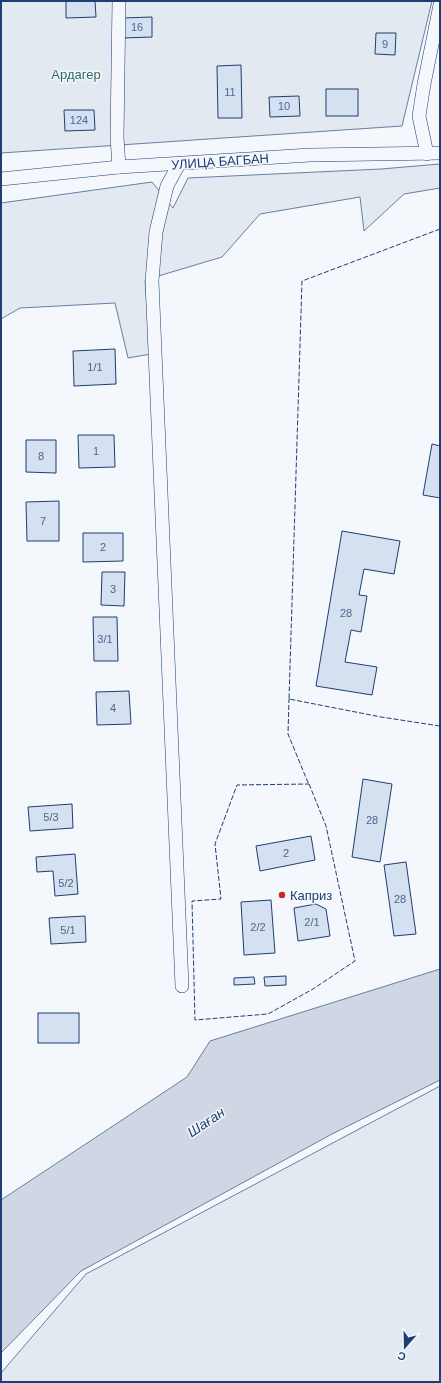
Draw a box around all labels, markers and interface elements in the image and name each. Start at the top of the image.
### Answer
house number: 16 [131,21,143,33]
house number: 9 [382,38,388,50]
park label: Ардагер [51,67,101,82]
house number: 11 [224,86,236,98]
house number: 10 [278,100,290,112]
house number: 124 [70,114,88,126]
street label: УЛИЦА БАГБАН [171,151,269,172]
house number: 1/1 [87,361,103,373]
house number: 1 [93,445,99,457]
house number: 8 [38,450,44,462]
house number: 7 [40,515,46,527]
house number: 2 [100,541,106,553]
house number: 3 [110,583,116,595]
house number: 28 [340,607,352,619]
house number: 3/1 [97,633,113,645]
house number: 4 [110,702,116,714]
house number: 5/3 [43,811,59,823]
house number: 28 [366,814,378,826]
house number: 2 [283,847,289,859]
house number: 5/2 [58,877,74,889]
place label: Каприз [290,888,332,903]
marker: Каприз [277,890,287,900]
house number: 28 [394,893,406,905]
house number: 2/1 [304,916,320,928]
house number: 2/2 [250,921,266,933]
house number: 5/1 [60,924,76,936]
water label: Шаған [184,1104,228,1140]
north arrow [385,1327,425,1367]
text: С [396,1349,407,1363]

